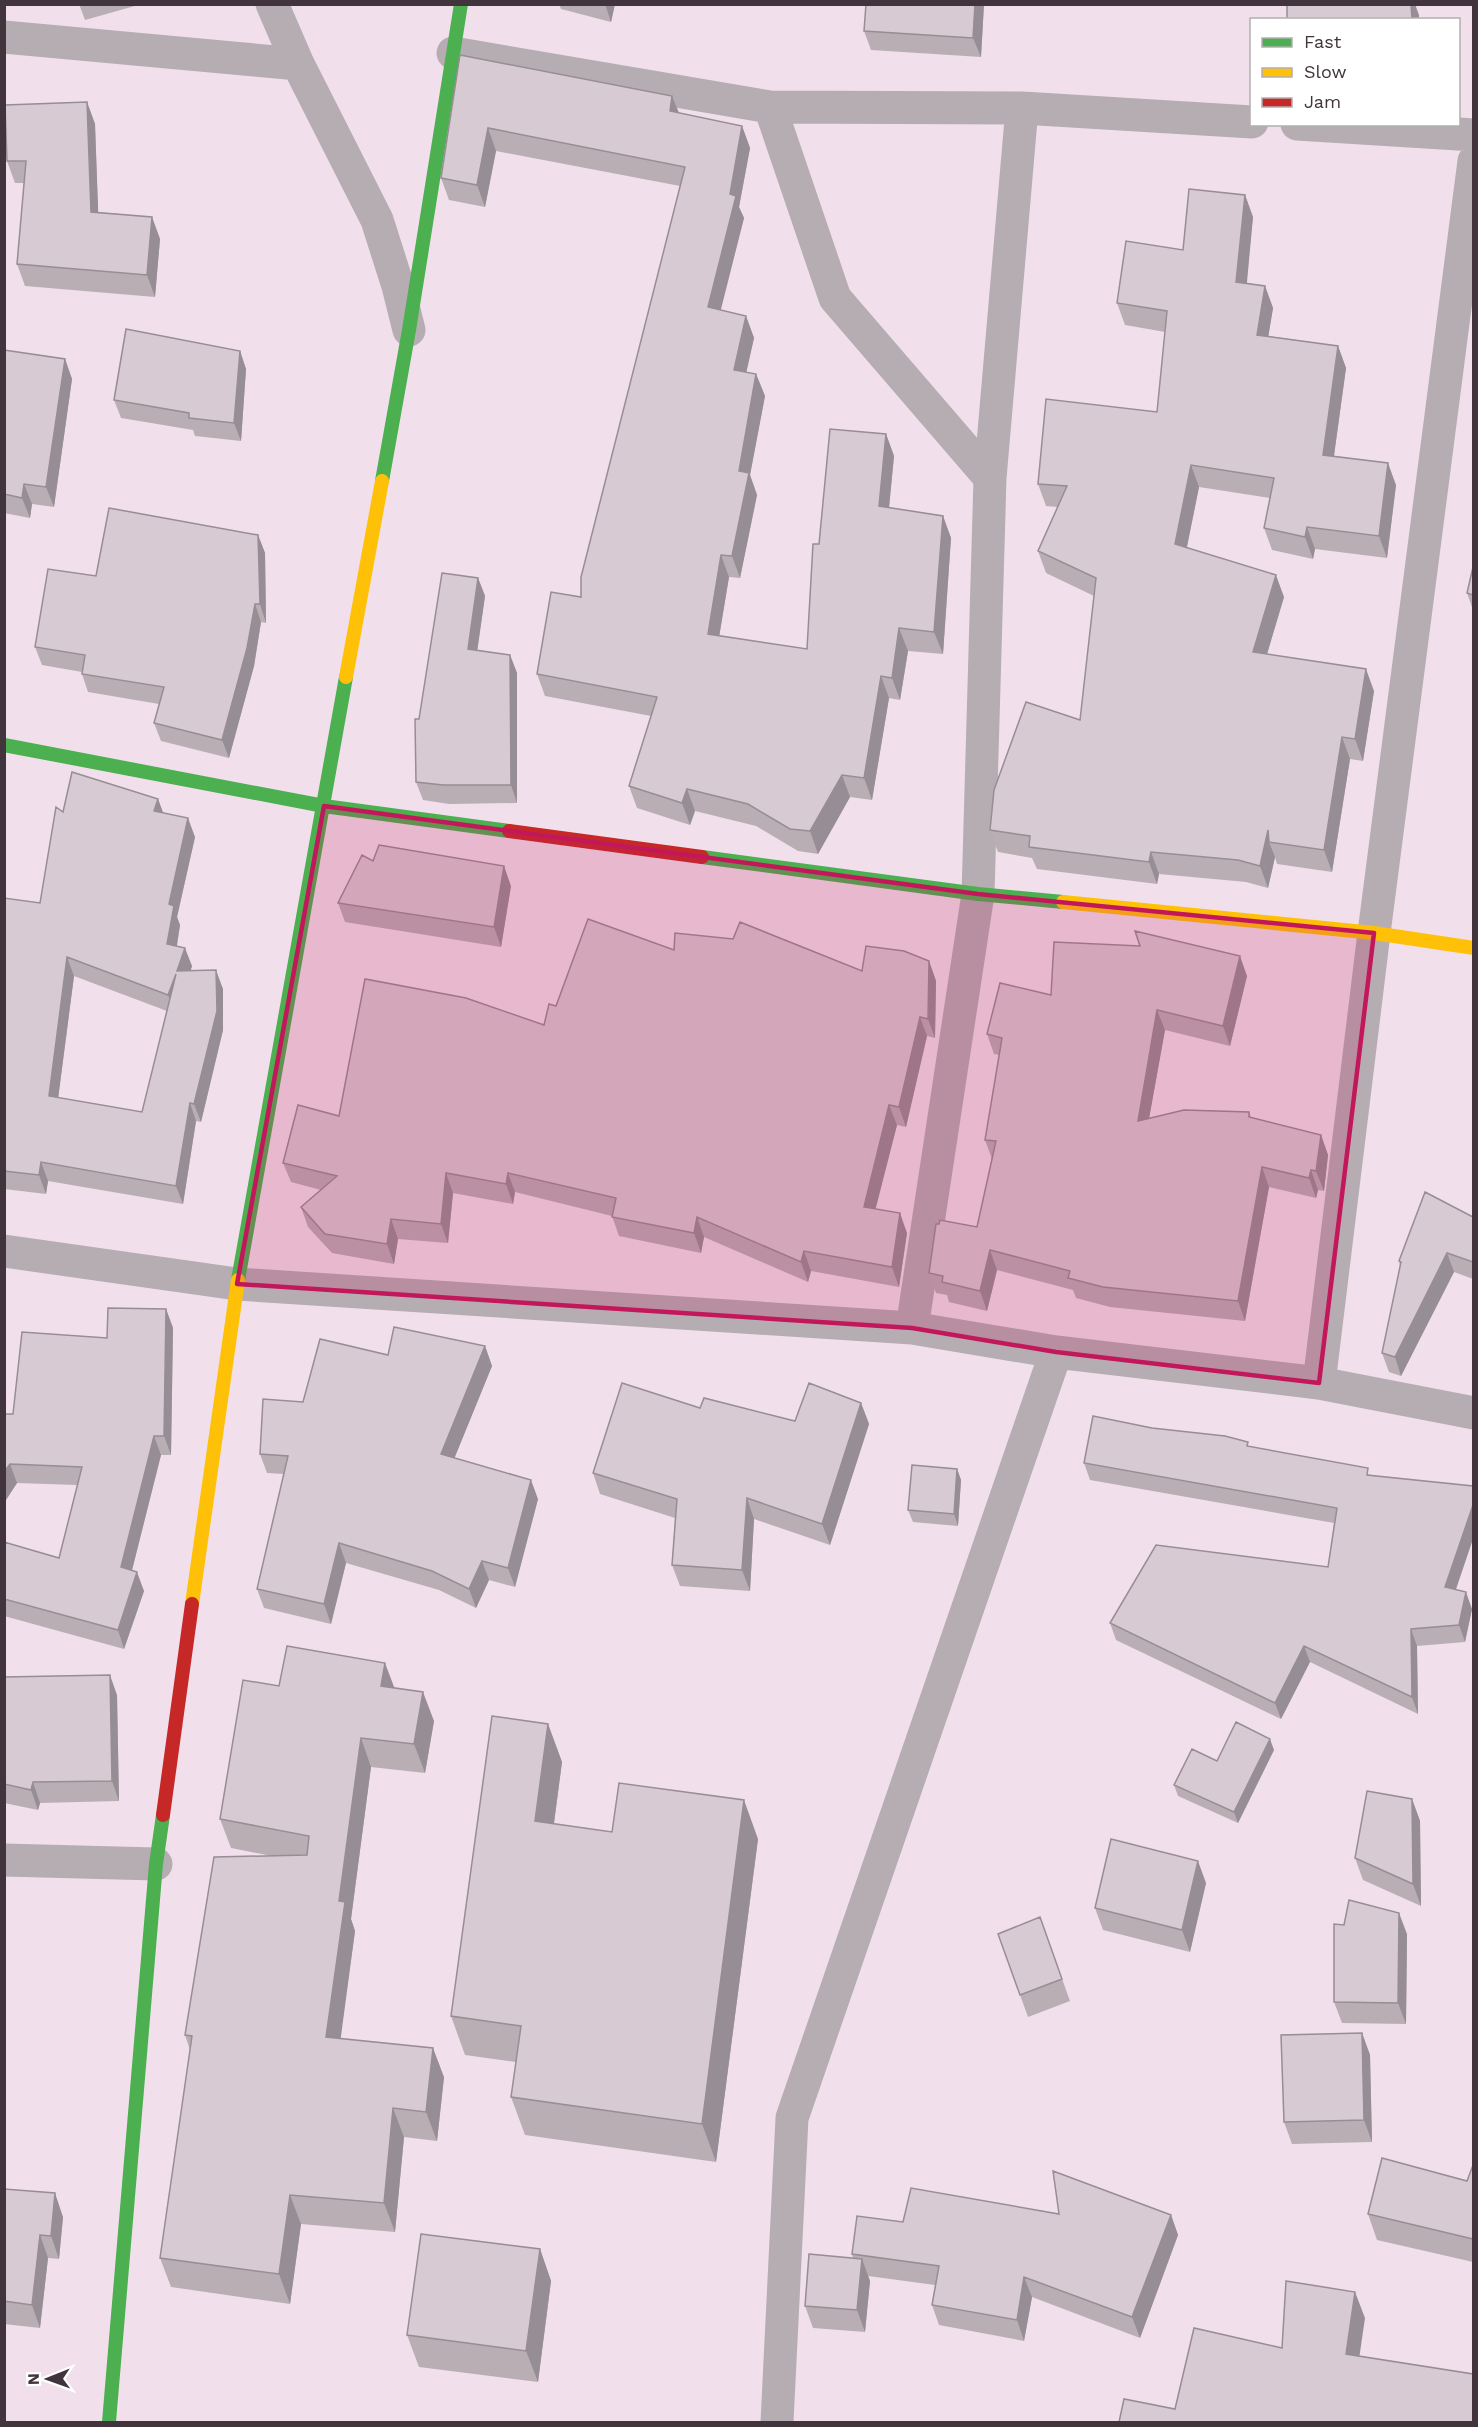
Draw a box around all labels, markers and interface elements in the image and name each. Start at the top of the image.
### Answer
legend [1250,18,1460,126]
text: Fast [1304,31,1342,52]
text: Slow [1304,61,1347,82]
text: Jam [1304,91,1341,112]
north arrow [18,2349,78,2409]
text: N [24,2373,43,2385]

